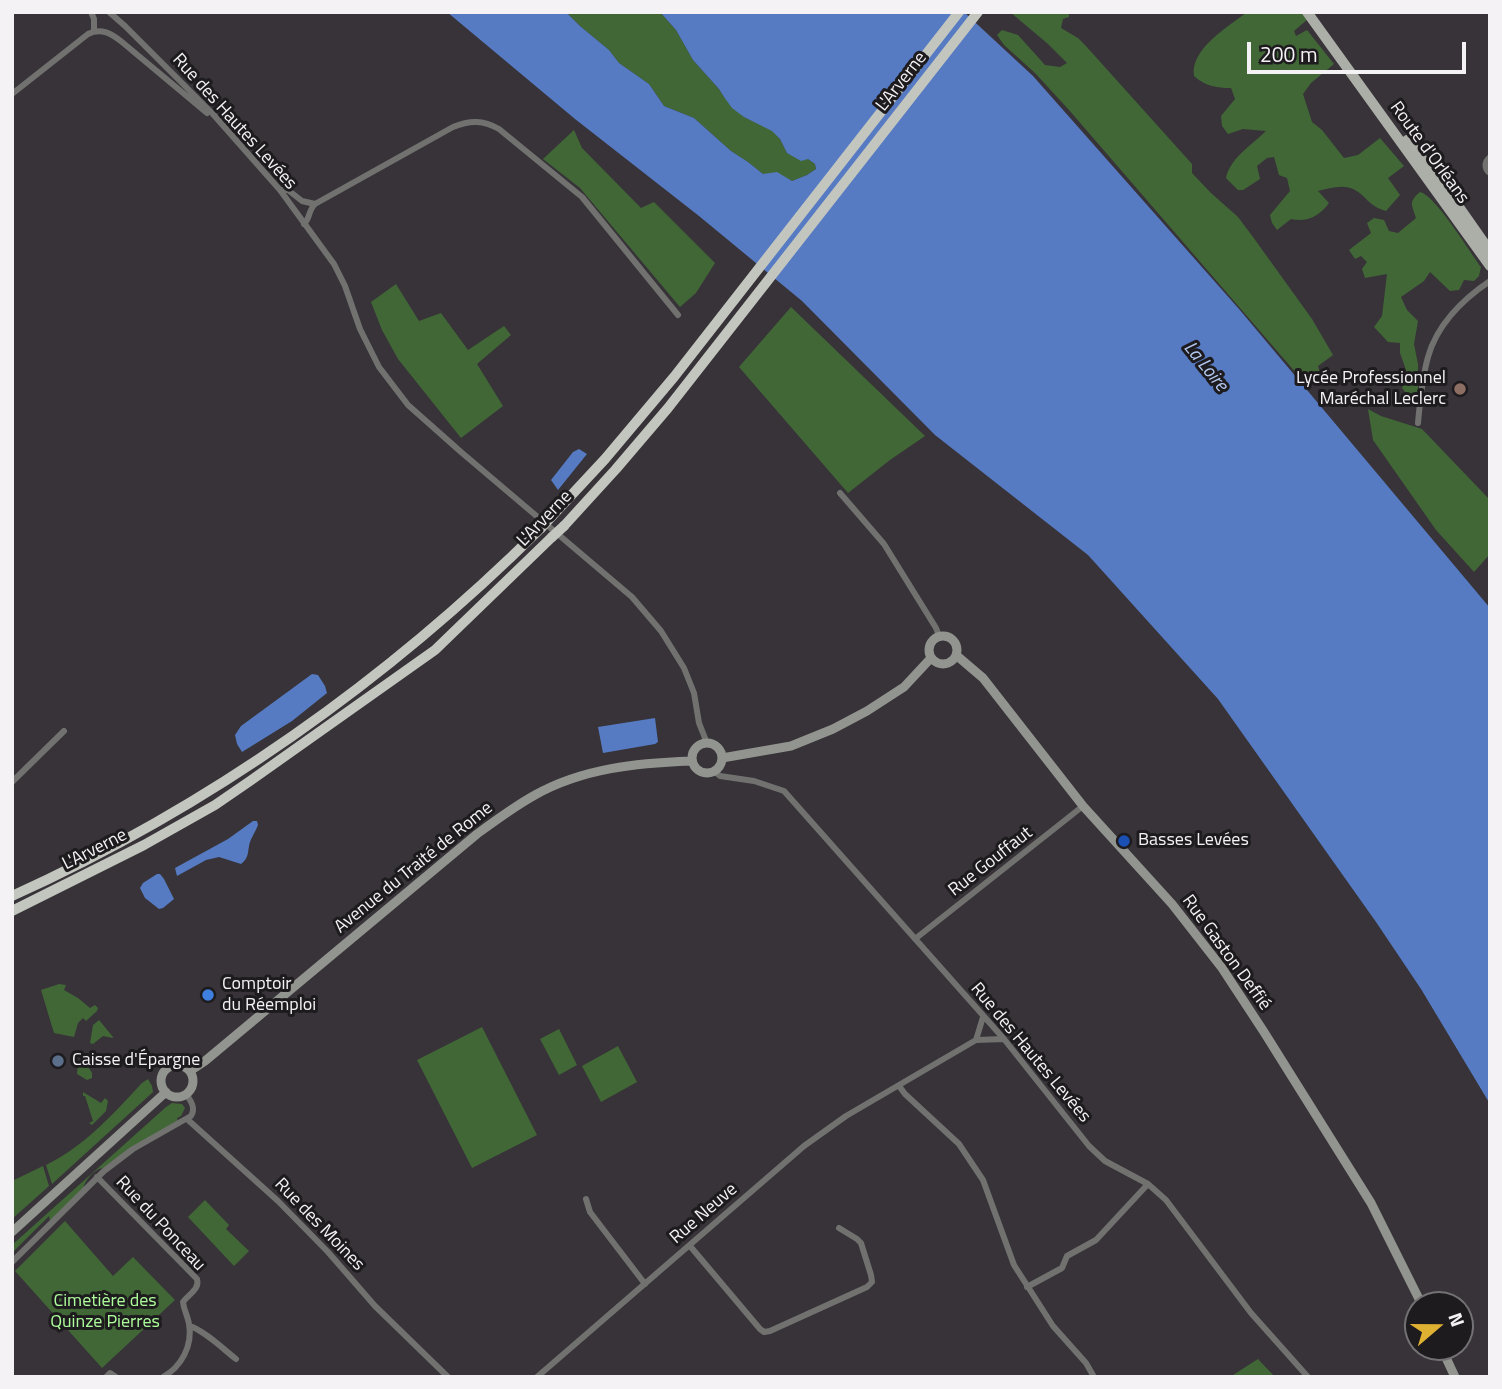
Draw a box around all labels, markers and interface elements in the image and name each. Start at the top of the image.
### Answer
scale bar [1250,28,1469,72]
text: 200 m [1260,38,1317,70]
street label: L'Arverne [872,48,932,116]
street label: Rue des Hautes Levées [167,50,301,194]
street label: Route d'Orléans [1385,98,1473,208]
water label: La Loire [1178,337,1232,397]
place label: Lycée Professionnel Maréchal Leclerc [1296,368,1446,410]
marker: Lycée Professionnel Maréchal Leclerc [1452,381,1468,397]
street label: L'Arverne [513,487,577,551]
street label: Avenue du Traité de Rome [331,798,497,938]
street label: Rue Gouffaut [945,823,1037,901]
street label: L'Arverne [59,825,131,875]
place label: Basses Levées [1138,830,1249,852]
marker: Basses Levées [1116,833,1132,849]
street label: Rue Gaston Deffié [1177,891,1275,1015]
place label: Comptoir du Réemploi [222,974,316,1016]
street label: Rue des Hautes Levées [965,979,1095,1127]
marker: Comptoir du Réemploi [200,987,216,1003]
place label: Caisse d'Épargne [72,1050,200,1072]
marker: Caisse d'Épargne [50,1053,66,1069]
street label: Rue du Ponceau [111,1172,209,1276]
street label: Rue des Moines [269,1174,369,1276]
street label: Rue Neuve [666,1179,742,1249]
park label: Cimetière des Quinze Pierres [50,1291,160,1334]
north arrow [1404,1291,1474,1361]
text: N [1441,1308,1473,1330]

